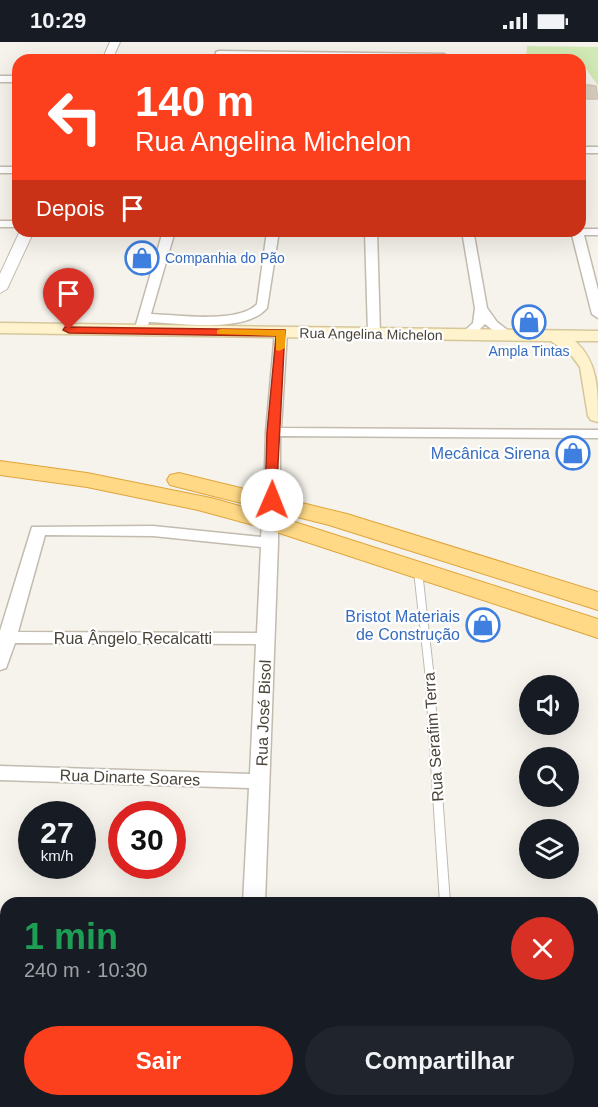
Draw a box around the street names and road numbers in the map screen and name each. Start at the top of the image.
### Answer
street label: Rua Angelina Michelon [299,325,443,343]
street label: Rua Ângelo Recalcatti [54,629,212,647]
street label: Rua José Bisol [253,659,274,767]
street label: Rua Serafim Terra [420,672,446,802]
street label: Rua Dinarte Soares [59,767,200,788]

